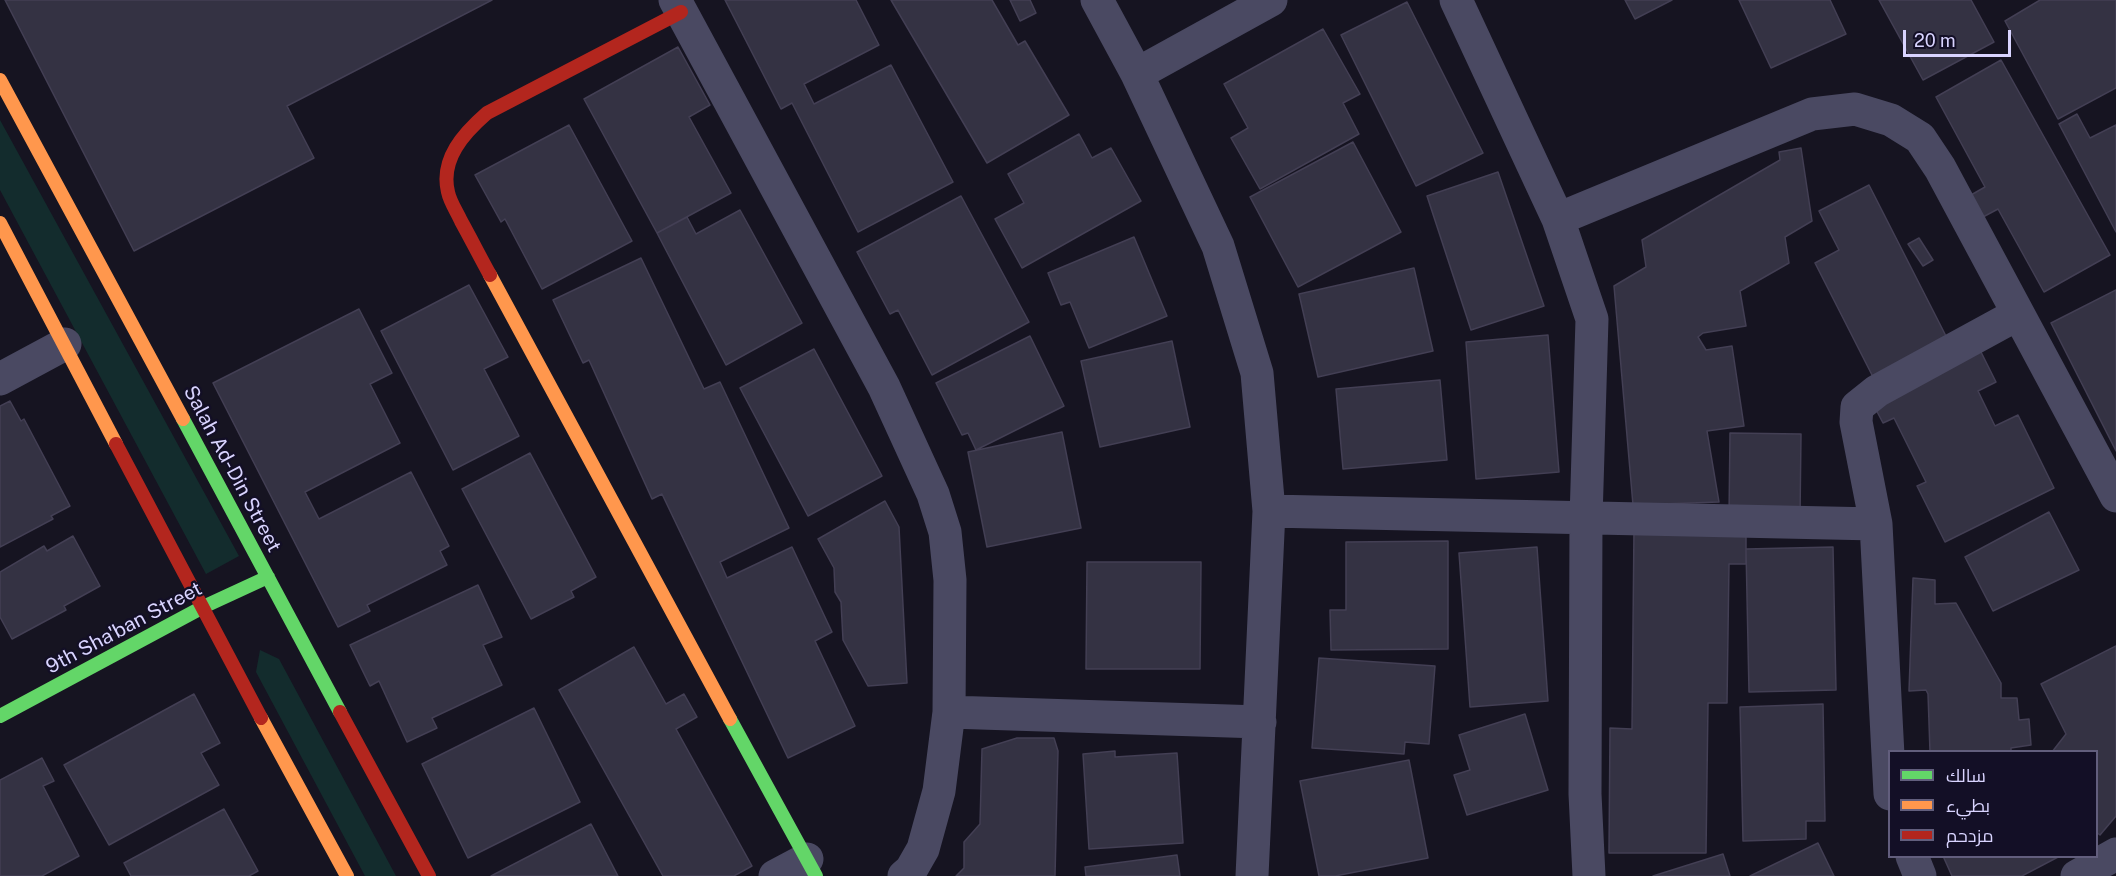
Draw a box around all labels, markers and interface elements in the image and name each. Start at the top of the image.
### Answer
scale bar [1906,18,2014,56]
text: 20 m [1914,30,1956,51]
street label: Salah Ad-Din Street [178,382,286,556]
street label: 9th Sha'ban Street [42,577,206,679]
legend [1888,750,2098,858]
text: سالك [1946,765,1986,786]
text: بطيء [1946,795,1990,816]
text: مزدحم [1946,825,1994,846]

